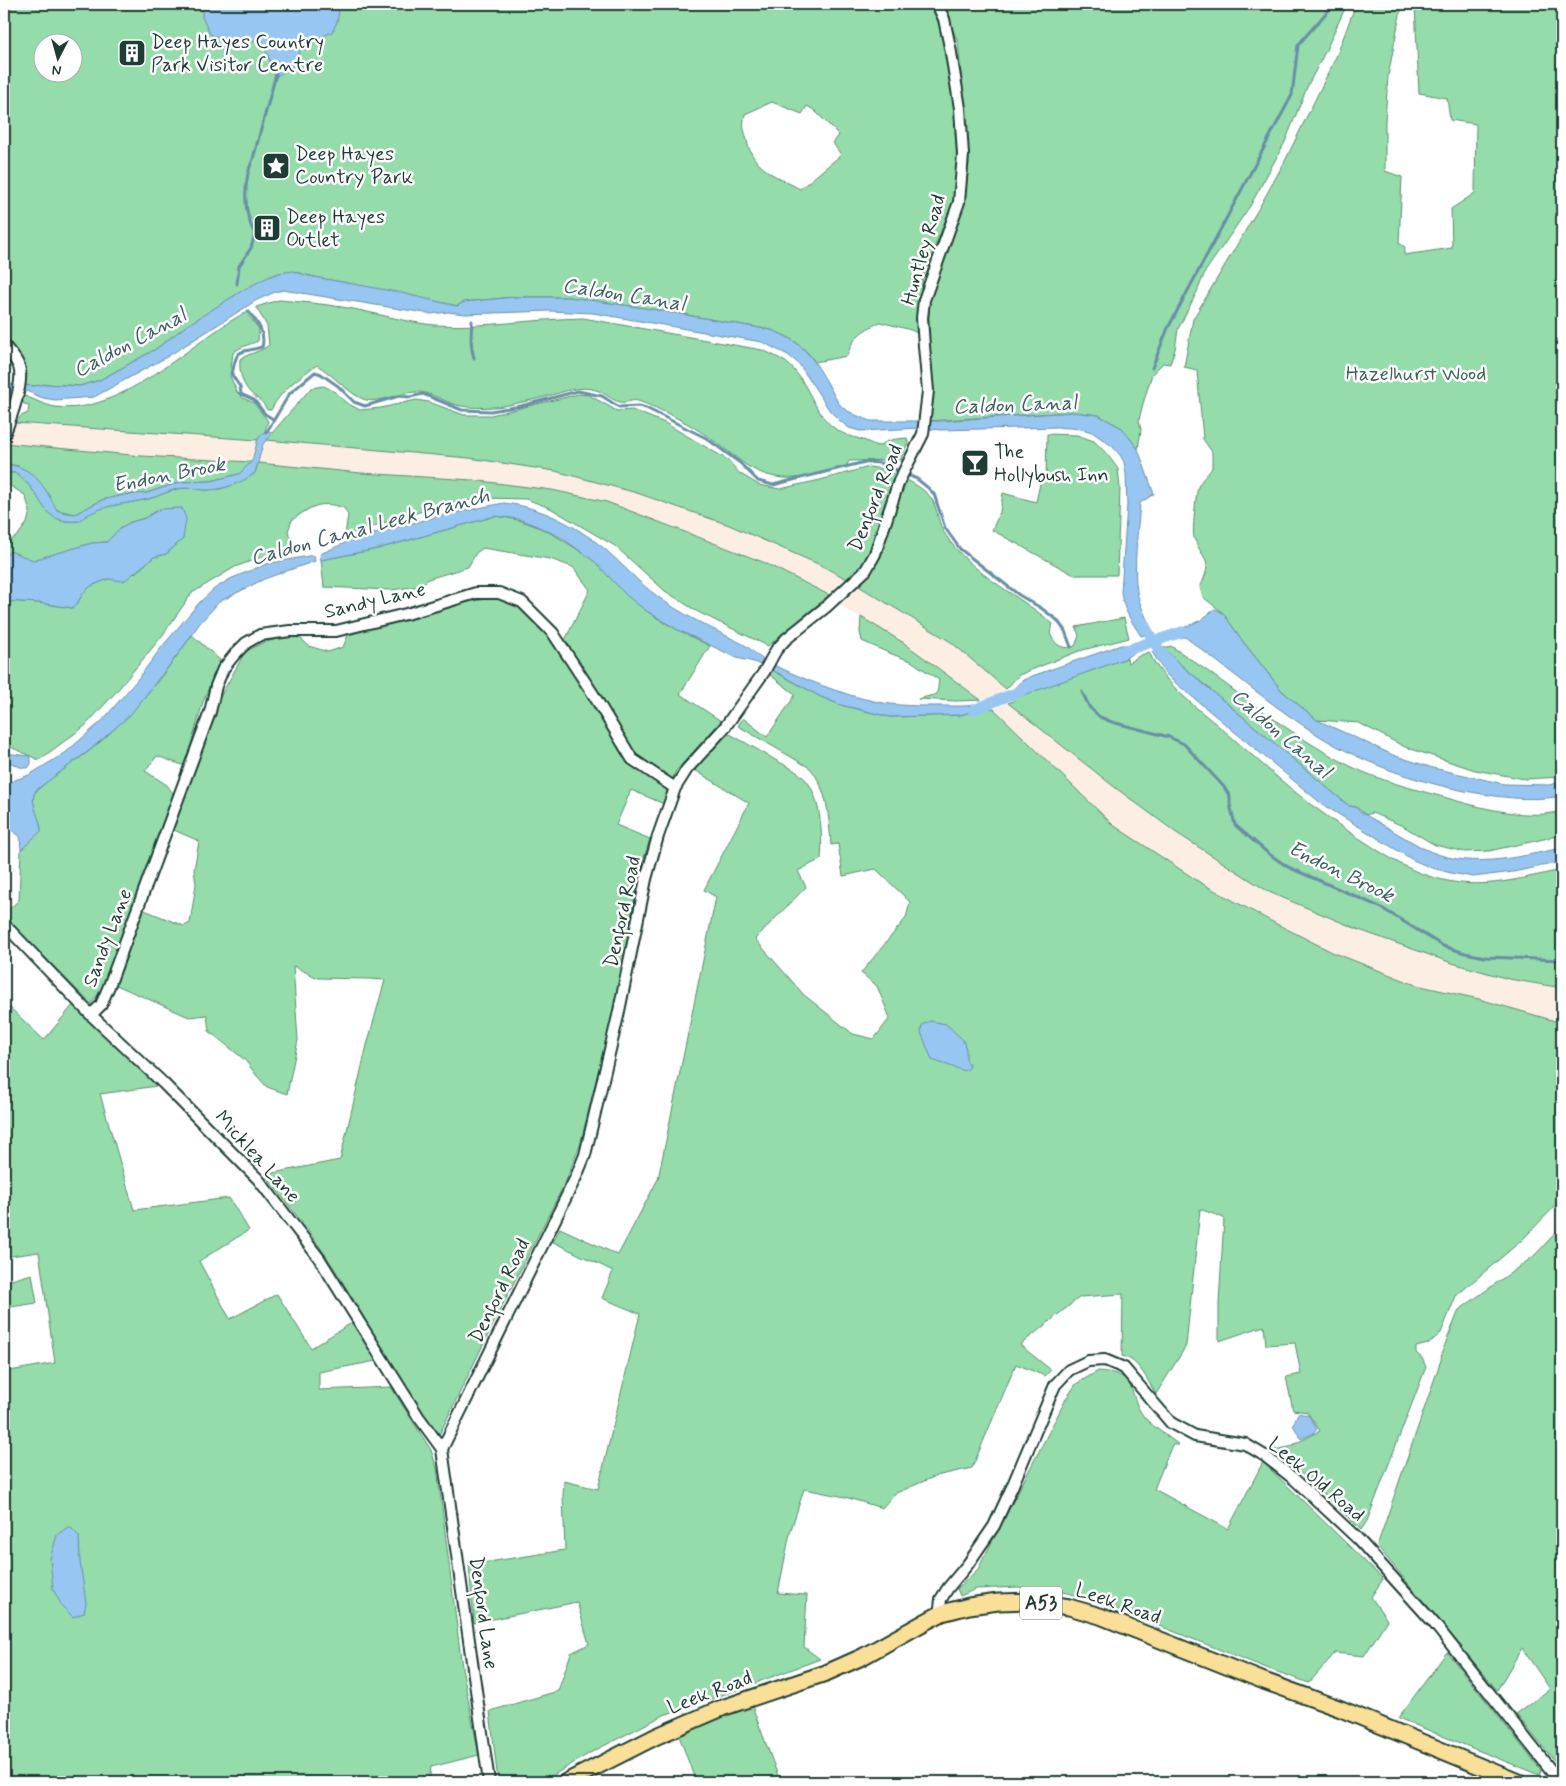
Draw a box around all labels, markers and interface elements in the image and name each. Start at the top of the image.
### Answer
place label: Deep Hayes Country Park Visitor Centre [151,29,324,79]
north arrow [32,32,82,82]
building icon: Deep Hayes Country Park Visitor Centre [117,38,147,68]
text: N [51,60,62,79]
place label: Deep Hayes Country Park [295,141,413,191]
place icon: Deep Hayes Country Park [261,151,291,181]
street label: Huntley Road [895,191,953,309]
place label: Deep Hayes Outlet [286,204,385,254]
building icon: Deep Hayes Outlet [252,213,282,243]
water label: Caldon Canal [560,271,689,319]
water label: Caldon Canal [69,301,193,385]
park label: Hazelhurst Wood [1346,361,1486,388]
water label: Caldon Canal [952,389,1079,421]
place label: The Hollybush Inn [994,439,1109,489]
street label: Denford Road [842,440,912,556]
bar icon: The Hollybush Inn [960,448,990,478]
water label: Endon Brook [111,450,229,500]
water label: Caldon Canal Leek Branch [248,482,493,572]
street label: Sandy Lane [322,576,428,626]
water label: Caldon Canal [1225,683,1338,786]
water label: Endon Brook [1284,834,1399,910]
street label: Denford Road [598,854,650,971]
street label: Sandy Lane [77,885,139,991]
street label: Micklea Lane [208,1105,306,1209]
street label: Denford Road [463,1234,539,1349]
street label: Leek Old Road [1262,1432,1370,1528]
street label: Denford Lane [460,1555,504,1671]
street label: Leek Road [1072,1577,1164,1631]
road number: A53 [1020,1586,1062,1620]
street label: Leek Road [664,1664,756,1722]

